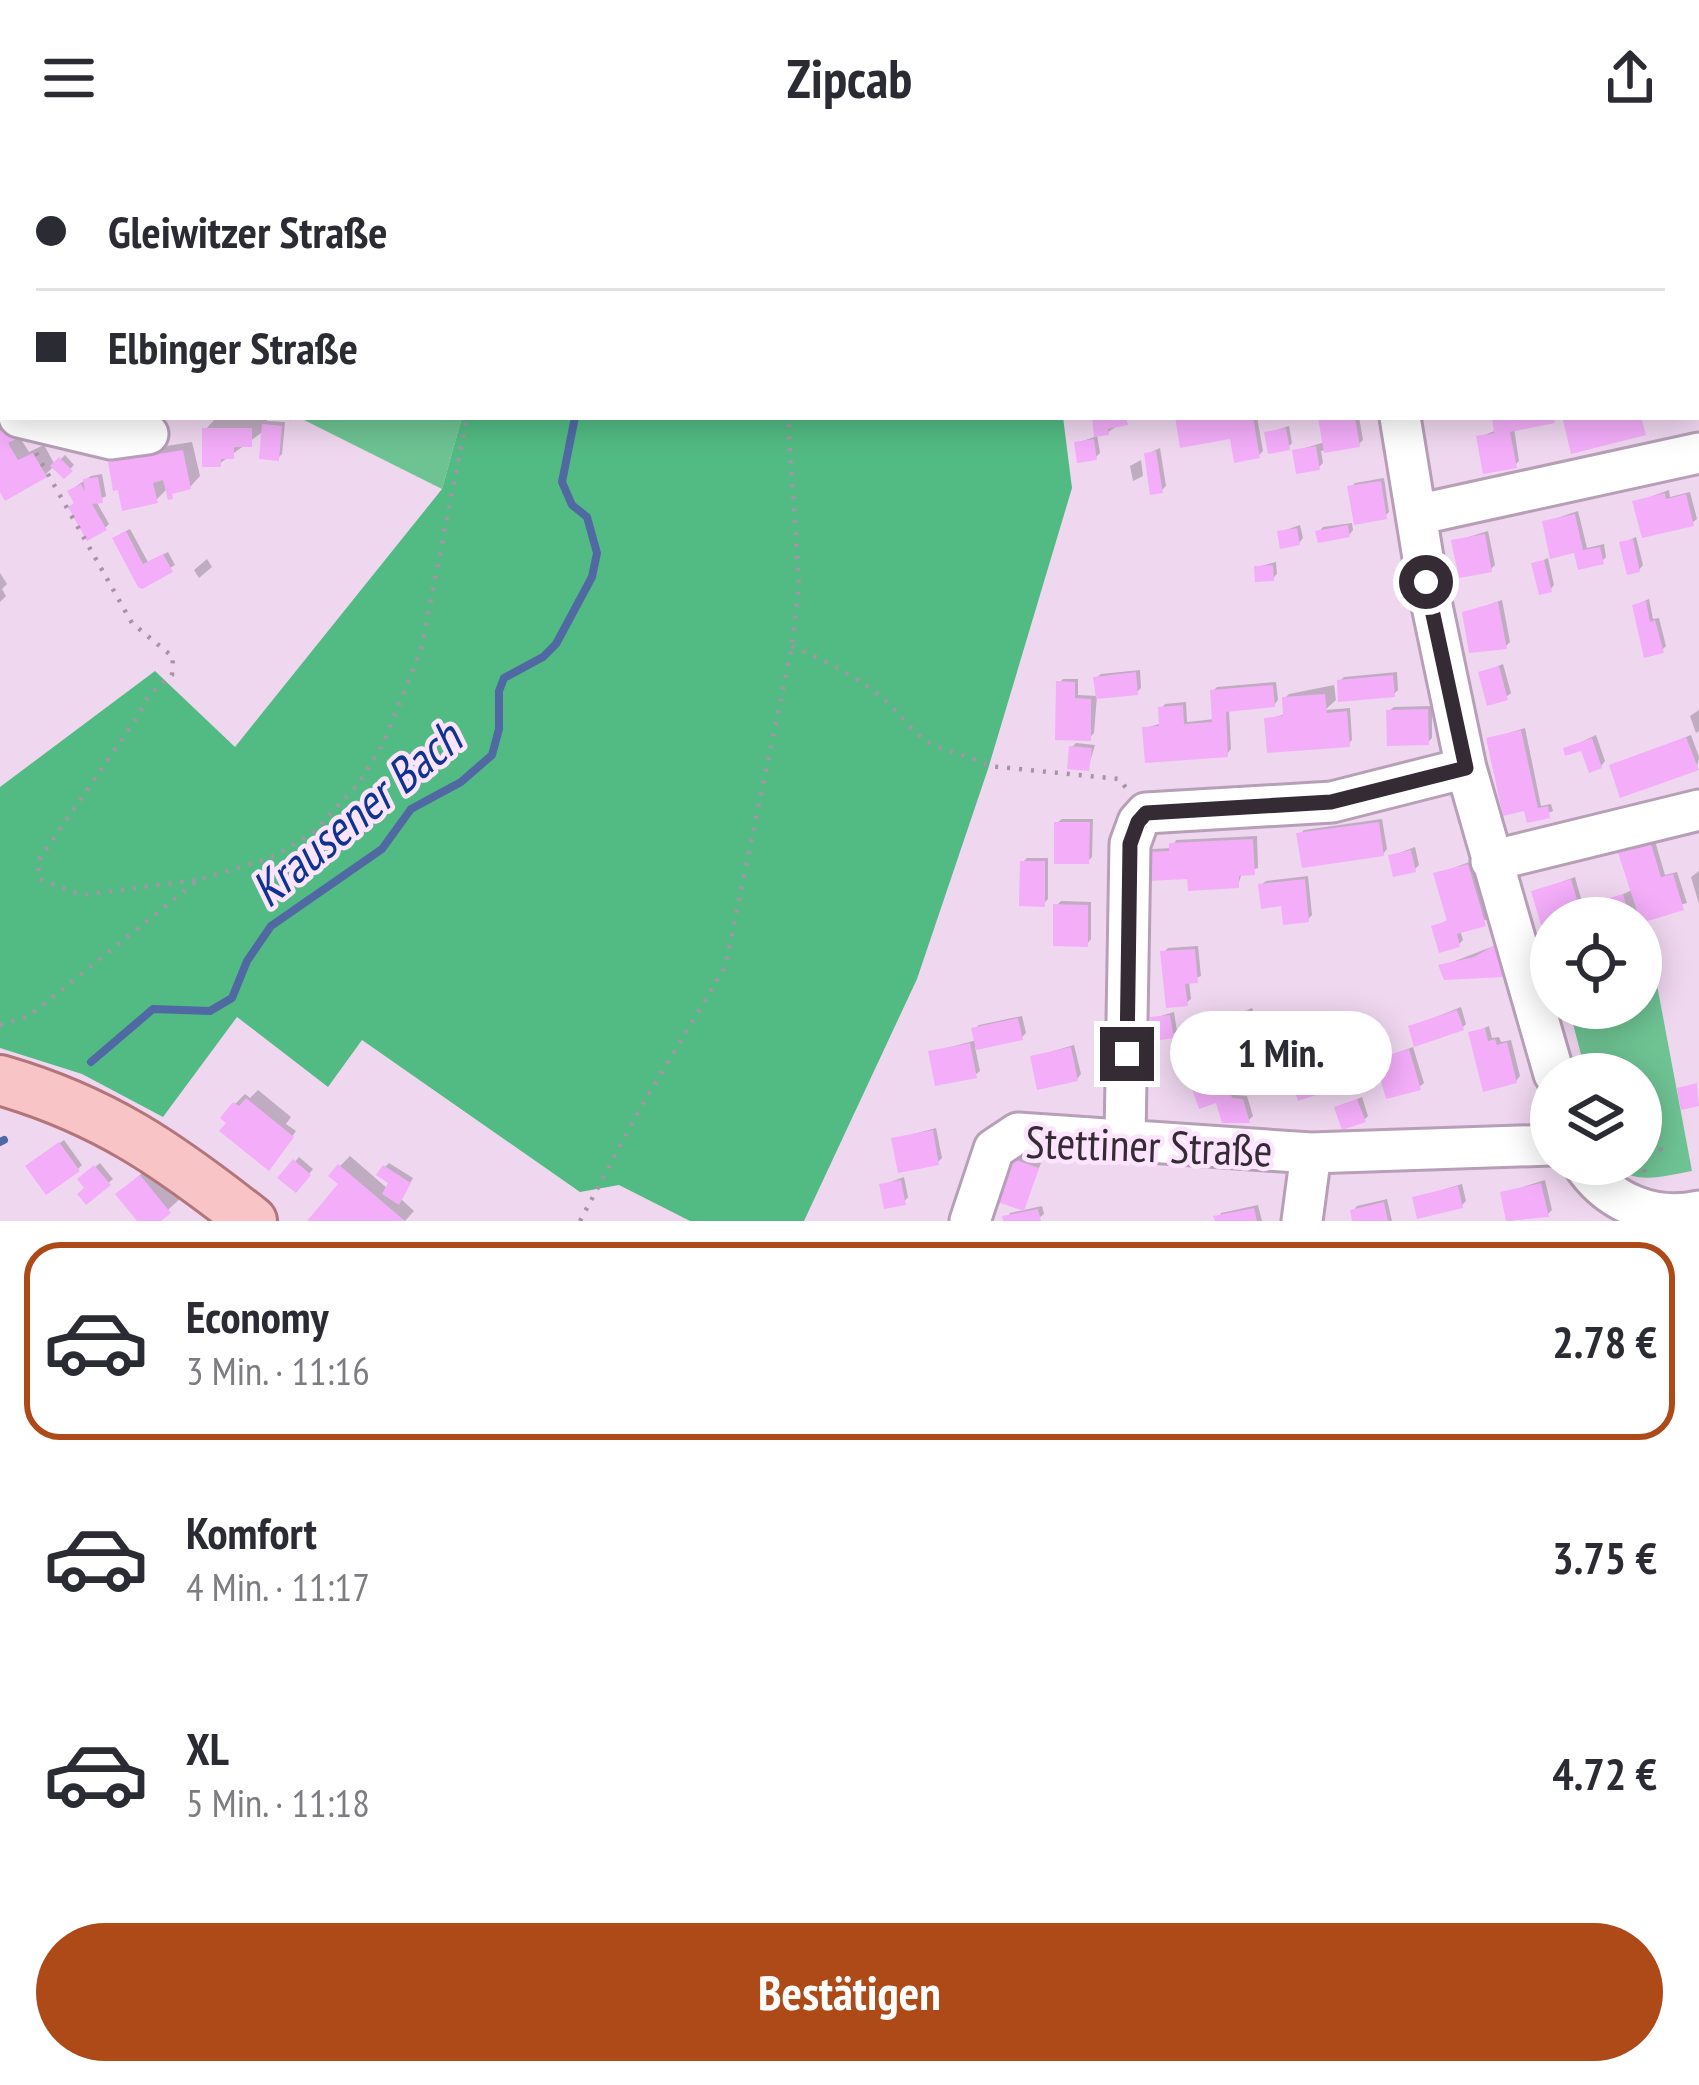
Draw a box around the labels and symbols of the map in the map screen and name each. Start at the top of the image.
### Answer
route start [1399,555,1453,609]
water label: Krausener Bach [237,705,476,919]
callout: 1 Min. [1169,1012,1391,1096]
route end [1100,1027,1154,1081]
street label: Stettiner Straße [1025,1112,1274,1178]

